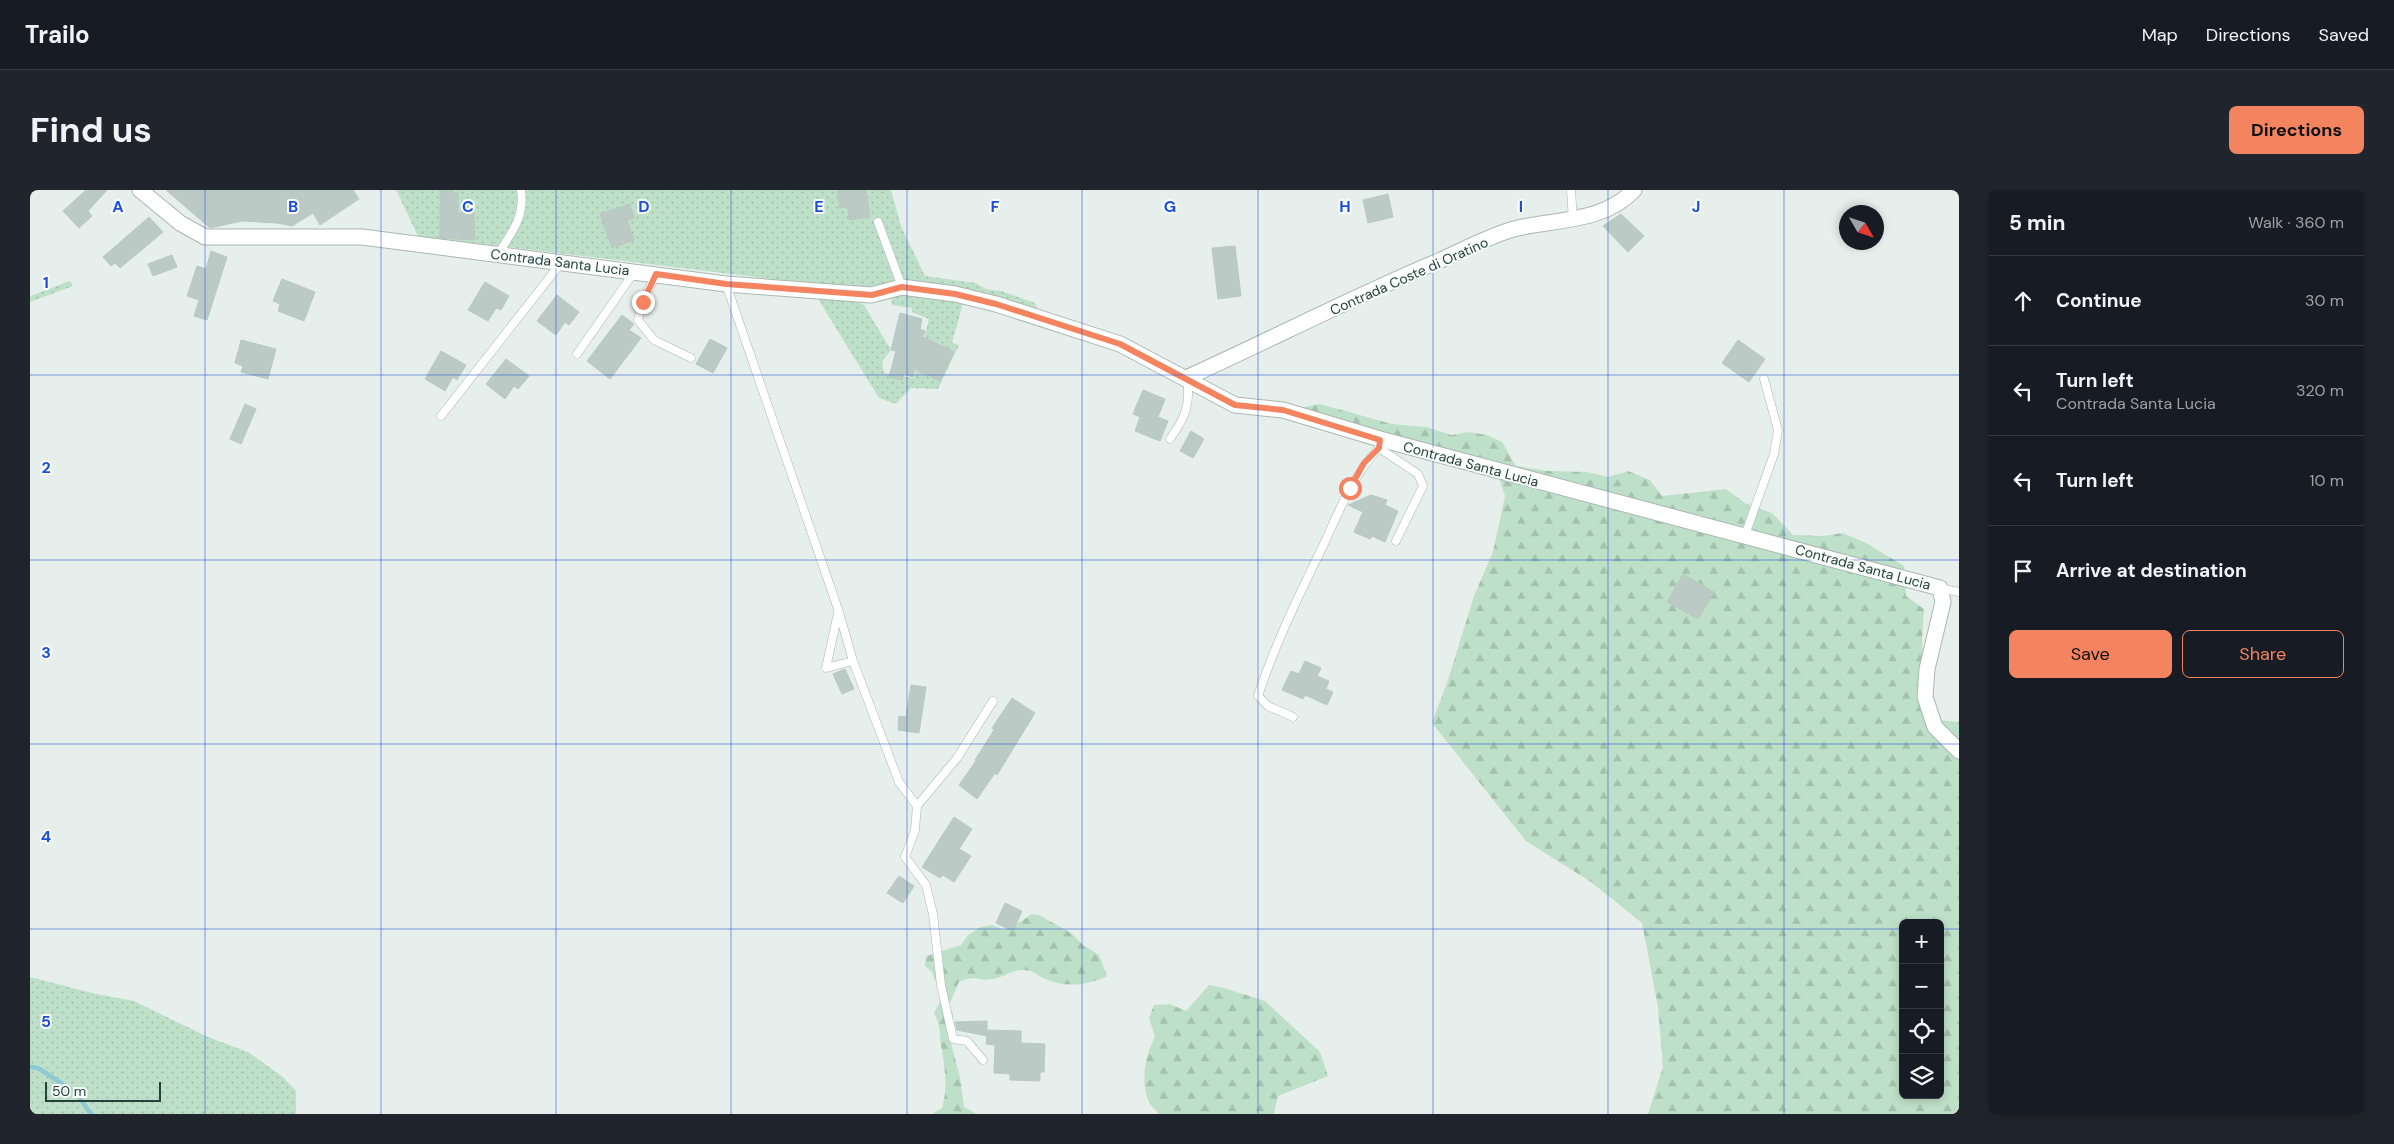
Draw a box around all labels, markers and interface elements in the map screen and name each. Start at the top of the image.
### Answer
text: Trailo [25,19,90,50]
text: Map [2142,23,2178,47]
text: Directions [2206,23,2291,47]
text: Saved [2319,23,2369,47]
button: Directions [2229,106,2364,154]
text: Find us [30,107,152,153]
text: A [112,196,124,217]
text: B [288,196,298,217]
text: C [462,196,474,217]
text: D [638,196,650,217]
text: E [814,196,824,217]
text: F [991,196,1000,217]
text: G [1164,196,1176,217]
text: H [1339,196,1351,217]
text: I [1519,196,1523,217]
text: J [1692,196,1700,217]
north arrow [1839,205,1884,250]
text: 5 min [2009,209,2065,237]
text: Walk · 360 m [2248,212,2344,233]
street label: Contrada Coste di Oratino [1327,233,1491,319]
street label: Contrada Santa Lucia [490,245,630,279]
text: 1 [43,272,49,293]
icon: ahead [2009,287,2037,315]
text: Continue [2056,288,2142,313]
text: 30 m [2305,290,2344,311]
route end [632,291,655,314]
text: Turn left [2056,368,2134,393]
icon: left [2009,377,2037,405]
text: 320 m [2296,380,2344,401]
text: Contrada Santa Lucia [2056,393,2216,414]
street label: Contrada Santa Lucia [1401,437,1541,491]
text: 2 [41,457,51,478]
icon: left [2009,467,2037,495]
text: Turn left [2056,468,2134,493]
text: 10 m [2310,470,2344,491]
route start [1339,477,1362,500]
street label: Contrada Santa Lucia [1793,540,1933,594]
icon: arrive [2009,557,2037,585]
text: Arrive at destination [2056,558,2247,583]
button: Save [2009,630,2172,678]
button: Share [2182,630,2344,678]
text: 3 [41,642,51,663]
text: 4 [41,826,51,847]
map controls [1899,919,1944,1099]
button: + [1899,919,1944,964]
button: − [1899,964,1944,1009]
button: locate [1899,1009,1944,1054]
text: 5 [41,1011,51,1032]
button: layers [1899,1054,1944,1099]
scale bar [45,1079,161,1102]
text: 50 m [52,1082,86,1100]

